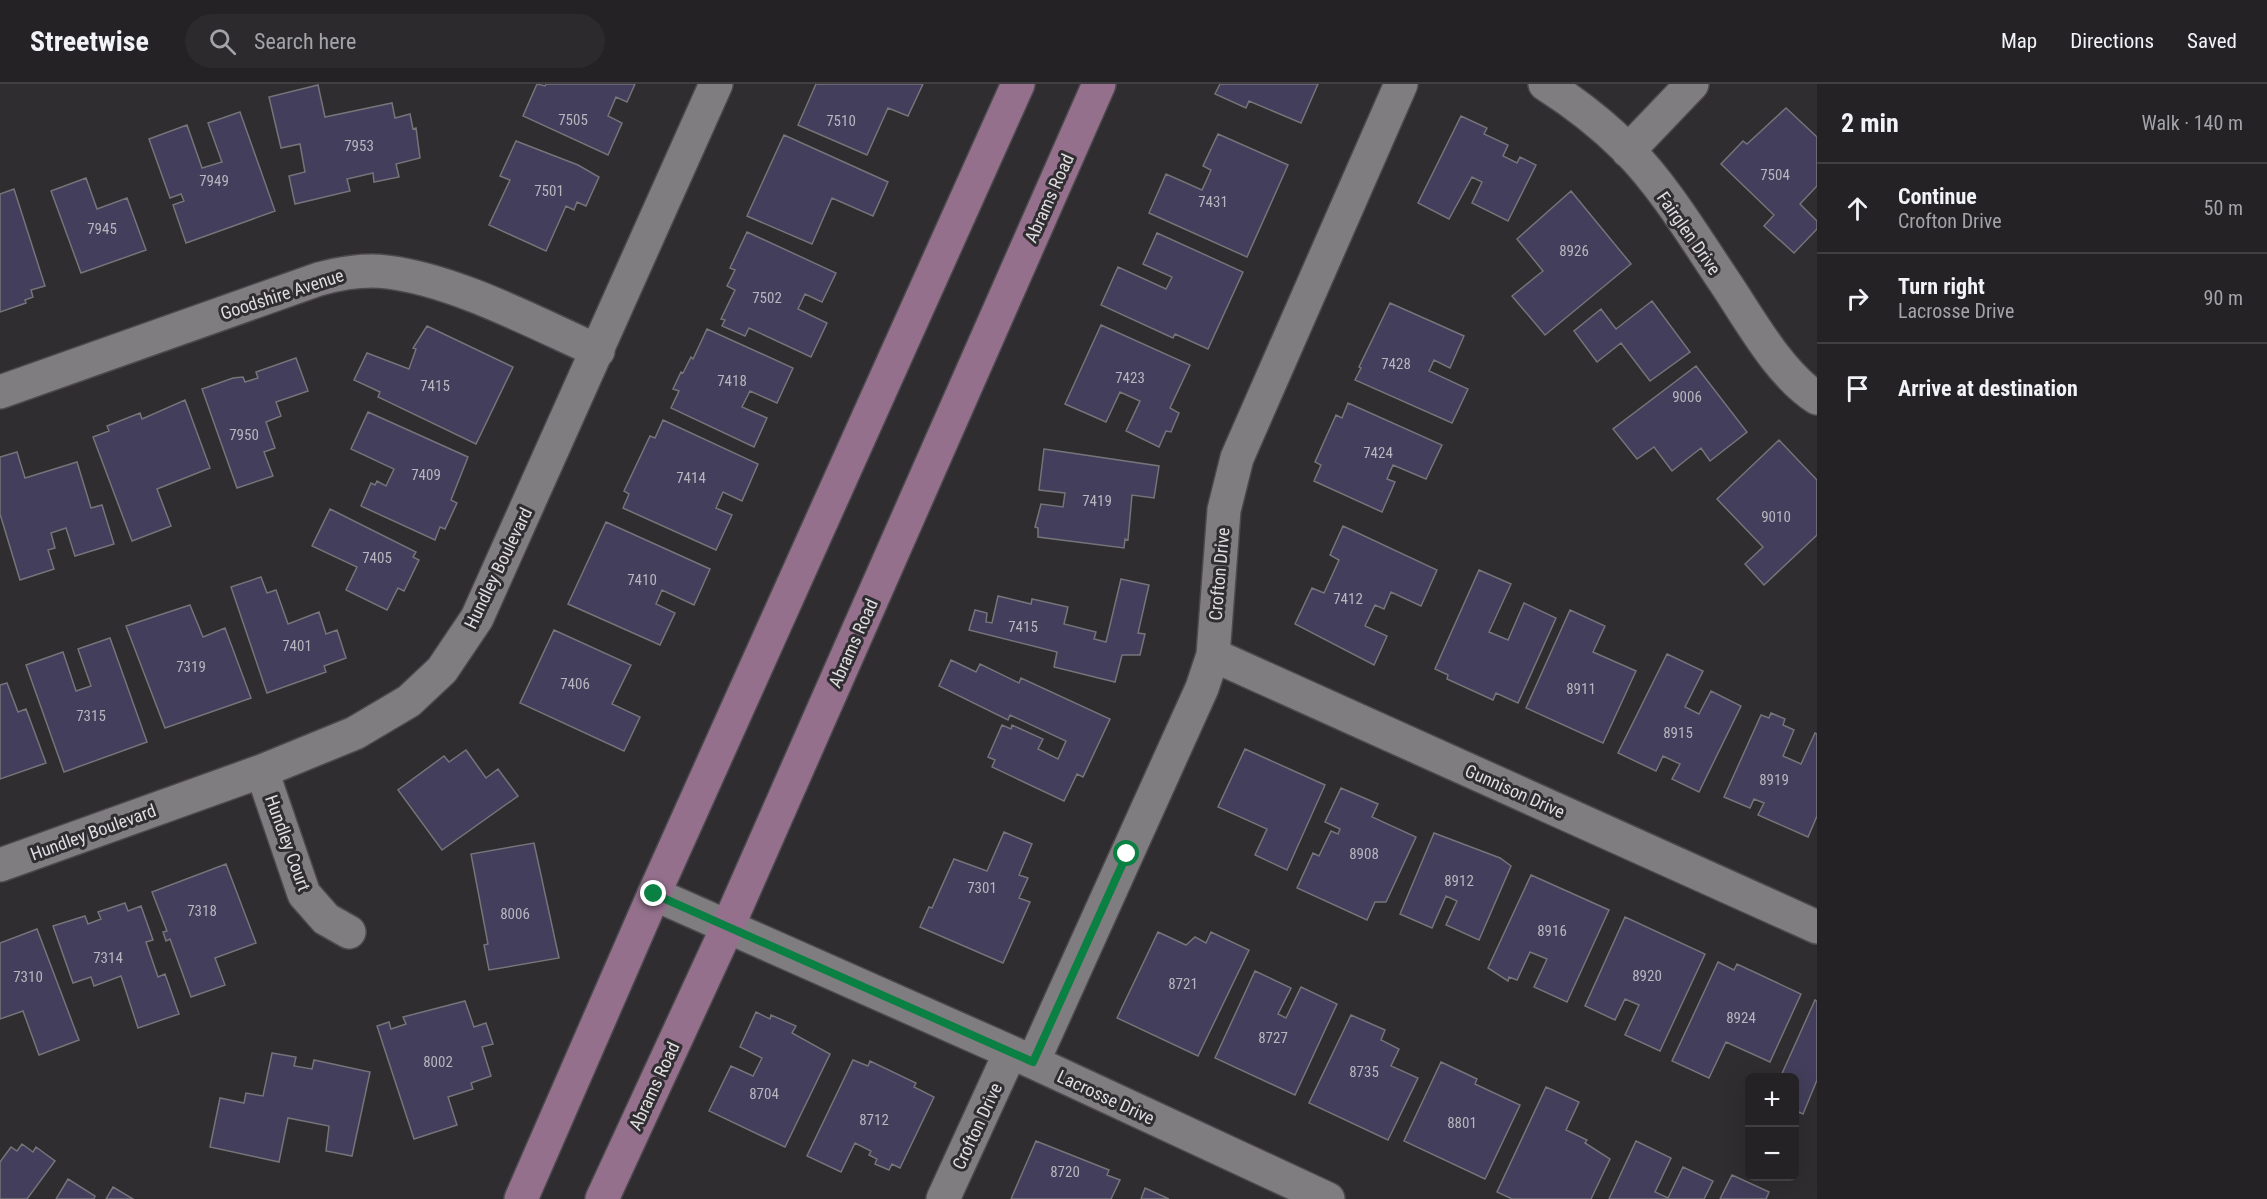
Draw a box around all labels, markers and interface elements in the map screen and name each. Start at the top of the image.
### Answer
search box [185,14,605,68]
text: Streetwise [30,25,149,58]
icon: search [206,25,239,58]
text: Search here [254,29,356,54]
text: Map [2001,29,2037,53]
text: Directions [2070,29,2154,53]
text: Saved [2187,29,2237,53]
text: 2 min [1841,108,1899,138]
house number: 7505 [558,111,588,129]
text: Walk · 140 m [2142,111,2243,135]
house number: 7510 [826,112,856,130]
house number: 7953 [344,137,374,155]
street label: Abrams Road [1020,150,1078,246]
house number: 7504 [1760,166,1790,184]
house number: 7949 [199,172,229,190]
house number: 7501 [534,182,564,200]
text: Continue [1898,184,1977,209]
street label: Fairglen Drive [1653,187,1725,279]
icon: ahead [1841,192,1874,225]
house number: 7431 [1198,193,1228,211]
text: 50 m [2204,196,2243,220]
text: Crofton Drive [1898,209,2002,233]
house number: 7945 [87,220,117,238]
house number: 8926 [1559,242,1589,260]
street label: Goodshire Avenue [218,264,346,324]
text: Turn right [1898,274,1985,299]
icon: right [1841,282,1874,315]
text: 90 m [2204,286,2243,310]
house number: 7502 [752,289,782,307]
text: Lacrosse Drive [1898,299,2014,323]
house number: 7428 [1381,355,1411,373]
house number: 7423 [1115,369,1145,387]
house number: 7418 [717,372,747,390]
icon: arrive [1841,372,1874,405]
text: Arrive at destination [1898,376,2078,401]
house number: 7415 [420,377,450,395]
house number: 9006 [1672,388,1702,406]
house number: 7950 [229,426,259,444]
house number: 7424 [1363,444,1393,462]
house number: 7409 [411,466,441,484]
house number: 7414 [676,469,706,487]
house number: 7419 [1082,492,1112,510]
street label: Hundley Boulevard [460,504,536,632]
house number: 9010 [1761,508,1791,526]
street label: Crofton Drive [1204,527,1234,621]
house number: 7405 [362,549,392,567]
house number: 7410 [627,571,657,589]
house number: 7412 [1333,590,1363,608]
street label: Abrams Road [824,595,882,691]
house number: 7415 [1008,618,1038,636]
house number: 7401 [282,637,312,655]
house number: 7319 [176,658,206,676]
house number: 7406 [560,675,590,693]
house number: 8911 [1566,680,1596,698]
house number: 7315 [76,707,106,725]
house number: 8915 [1663,724,1693,742]
street label: Gunnison Drive [1462,760,1568,822]
house number: 8919 [1759,771,1789,789]
street label: Hundley Court [261,792,315,894]
street label: Hundley Boulevard [27,800,159,864]
route start [1113,840,1139,866]
house number: 8908 [1349,845,1379,863]
house number: 8912 [1444,872,1474,890]
house number: 7301 [967,879,997,897]
route end [640,880,666,906]
house number: 7318 [187,902,217,920]
house number: 8006 [500,905,530,923]
house number: 8916 [1537,922,1567,940]
house number: 7314 [93,949,123,967]
house number: 8920 [1632,967,1662,985]
house number: 7310 [13,968,43,986]
house number: 8721 [1168,975,1198,993]
house number: 8924 [1726,1009,1756,1027]
house number: 8727 [1258,1029,1288,1047]
street label: Abrams Road [624,1038,684,1134]
house number: 8002 [423,1053,453,1071]
house number: 8735 [1349,1063,1379,1081]
street label: Lacrosse Drive [1054,1065,1158,1129]
map controls [1745,1073,1799,1181]
button: + [1745,1073,1799,1127]
street label: Crofton Drive [948,1079,1006,1173]
house number: 8704 [749,1085,779,1103]
house number: 8712 [859,1111,889,1129]
house number: 8801 [1447,1114,1477,1132]
button: − [1745,1127,1799,1181]
house number: 8720 [1050,1163,1080,1181]

